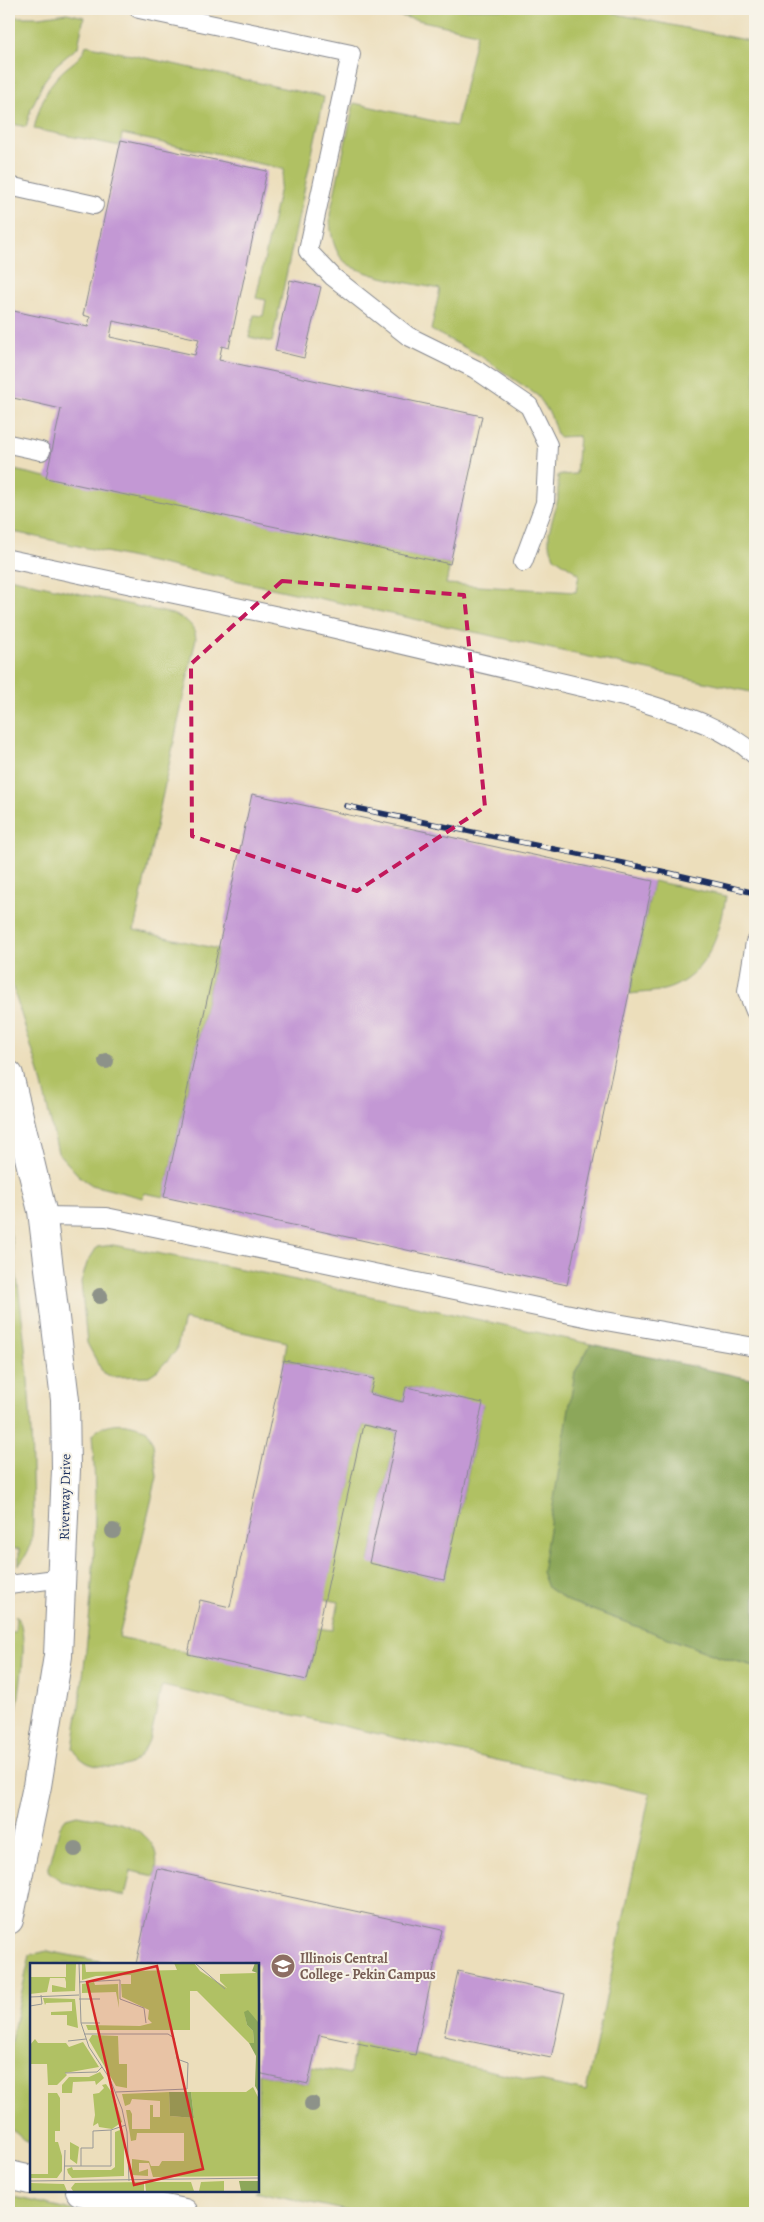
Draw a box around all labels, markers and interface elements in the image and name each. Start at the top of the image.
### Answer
street label: Riverway Drive [55,1454,75,1540]
place label: Illinois Central College - Pekin Campus [300,1949,436,1984]
school or university icon: Illinois Central College - Pekin Campus [270,1953,296,1979]
inset map [30,1963,259,2192]

